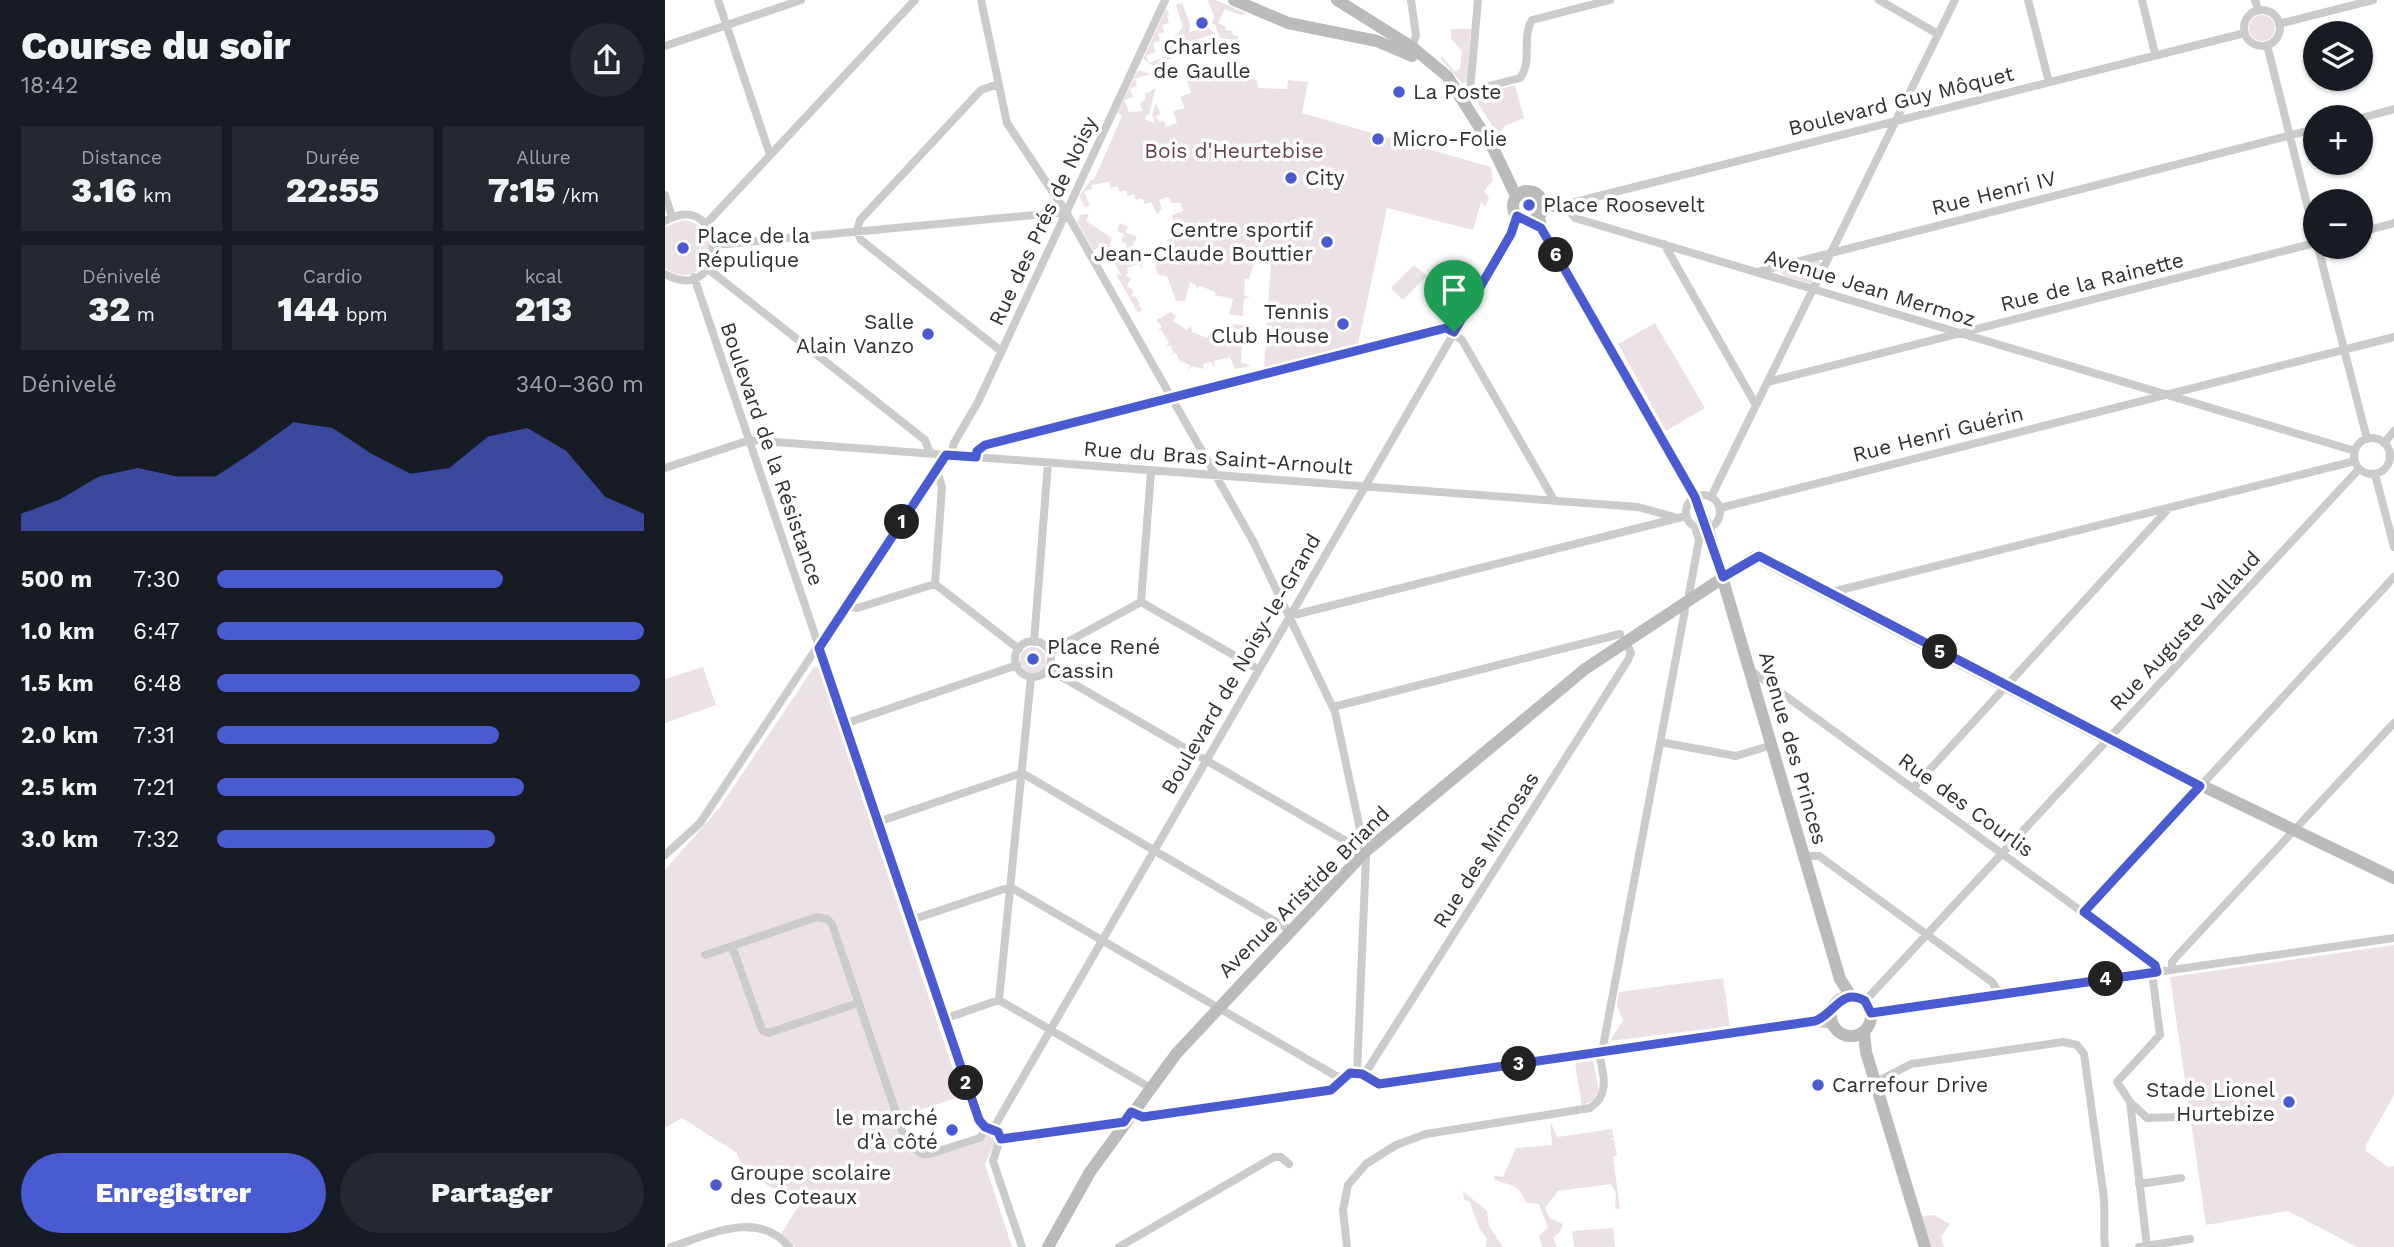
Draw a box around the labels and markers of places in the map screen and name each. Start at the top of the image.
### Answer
marker: Charles de Gaulle [1194,15,1210,31]
place label: Charles de Gaulle [1153,34,1251,83]
place label: La Poste [1413,79,1501,104]
marker: La Poste [1391,84,1407,100]
place label: Micro-Folie [1392,126,1507,151]
marker: Micro-Folie [1370,131,1386,147]
place label: City [1305,165,1345,190]
marker: City [1283,170,1299,186]
place label: Place Roosevelt [1543,192,1705,217]
marker: Place Roosevelt [1521,197,1537,213]
place label: Centre sportif Jean-Claude Bouttier [1094,217,1313,266]
place label: Place de la Répulique [697,223,810,272]
marker: Centre sportif Jean-Claude Bouttier [1319,234,1335,250]
pin: 6 [1539,238,1573,272]
marker: Place de la Répulique [675,240,691,256]
pin [1424,260,1484,332]
place label: Tennis Club House [1211,299,1329,348]
place label: Salle Alain Vanzo [796,309,914,358]
marker: Tennis Club House [1335,316,1351,332]
marker: Salle Alain Vanzo [920,326,936,342]
pin: 1 [884,504,919,540]
place label: Place René Cassin [1047,634,1160,683]
pin: 5 [1923,634,1957,670]
marker: Place René Cassin [1025,651,1041,667]
pin: 4 [2089,962,2123,996]
pin: 3 [1501,1046,1537,1082]
pin: 2 [949,1066,983,1100]
place label: Carrefour Drive [1832,1072,1988,1097]
marker: Carrefour Drive [1810,1077,1826,1093]
place label: Stade Lionel Hurtebize [2146,1077,2276,1126]
marker: Stade Lionel Hurtebize [2281,1094,2297,1110]
place label: le marché d'à côté [835,1105,938,1154]
marker: le marché d'à côté [944,1122,960,1138]
place label: Groupe scolaire des Coteaux [730,1160,891,1209]
marker: Groupe scolaire des Coteaux [708,1177,724,1193]

